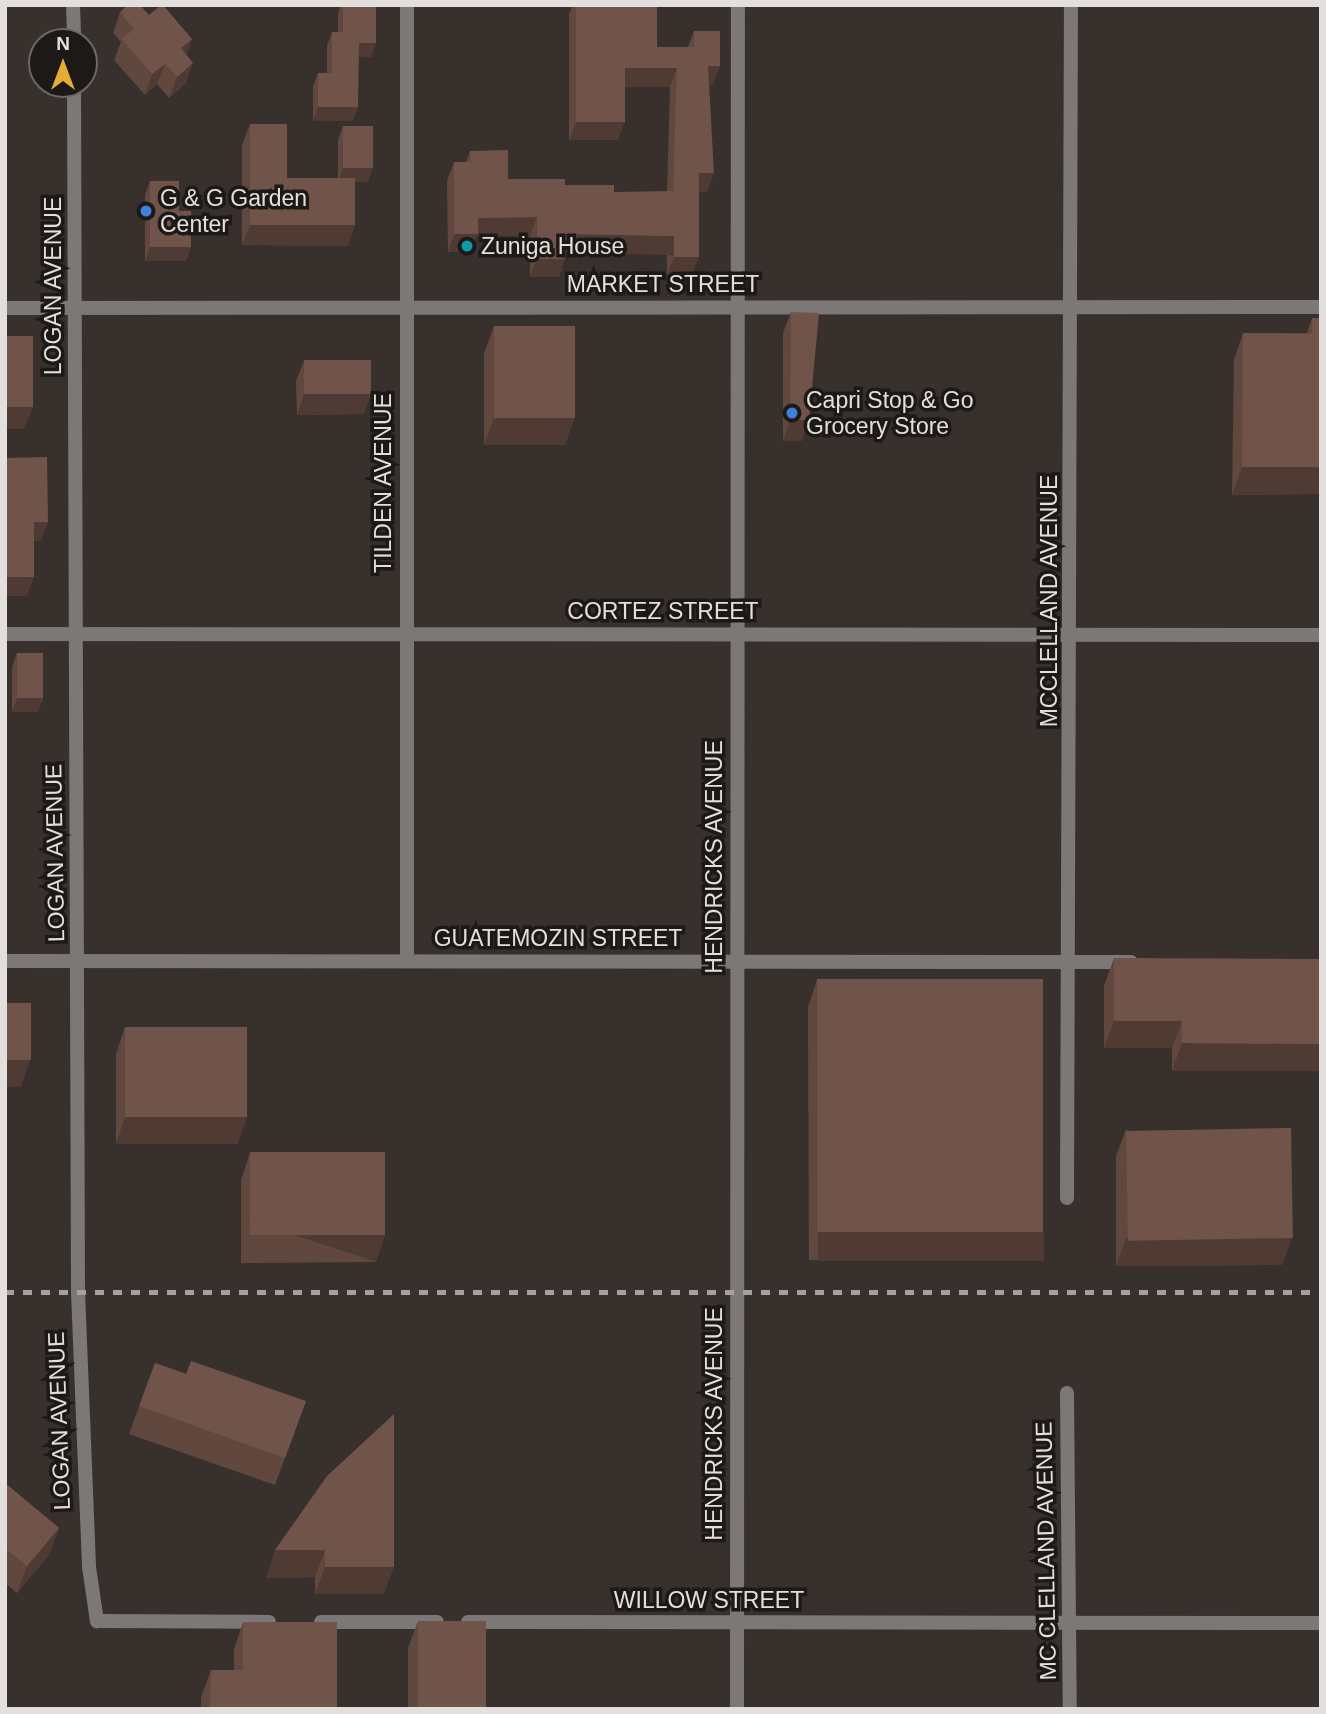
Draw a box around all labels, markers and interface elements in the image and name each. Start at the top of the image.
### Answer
north arrow [28,28,98,98]
text: N [56,33,70,54]
place label: G & G Garden Center [160,184,307,238]
street label: LOGAN AVENUE [39,196,67,376]
marker: G & G Garden Center [138,203,154,219]
place label: Zuniga House [481,232,624,260]
marker: Zuniga House [459,238,475,254]
street label: MARKET STREET [567,270,759,298]
place label: Capri Stop & Go Grocery Store [806,386,973,440]
street label: TILDEN AVENUE [369,392,397,574]
marker: Capri Stop & Go Grocery Store [784,405,800,421]
street label: MCCLELLAND AVENUE [1035,474,1063,728]
street label: CORTEZ STREET [567,597,759,625]
street label: HENDRICKS AVENUE [700,740,728,974]
street label: LOGAN AVENUE [40,763,70,943]
street label: GUATEMOZIN STREET [434,924,682,952]
street label: HENDRICKS AVENUE [700,1307,728,1541]
street label: LOGAN AVENUE [42,1331,76,1511]
street label: MC CLELLAND AVENUE [1030,1421,1062,1681]
street label: WILLOW STREET [614,1586,804,1614]

